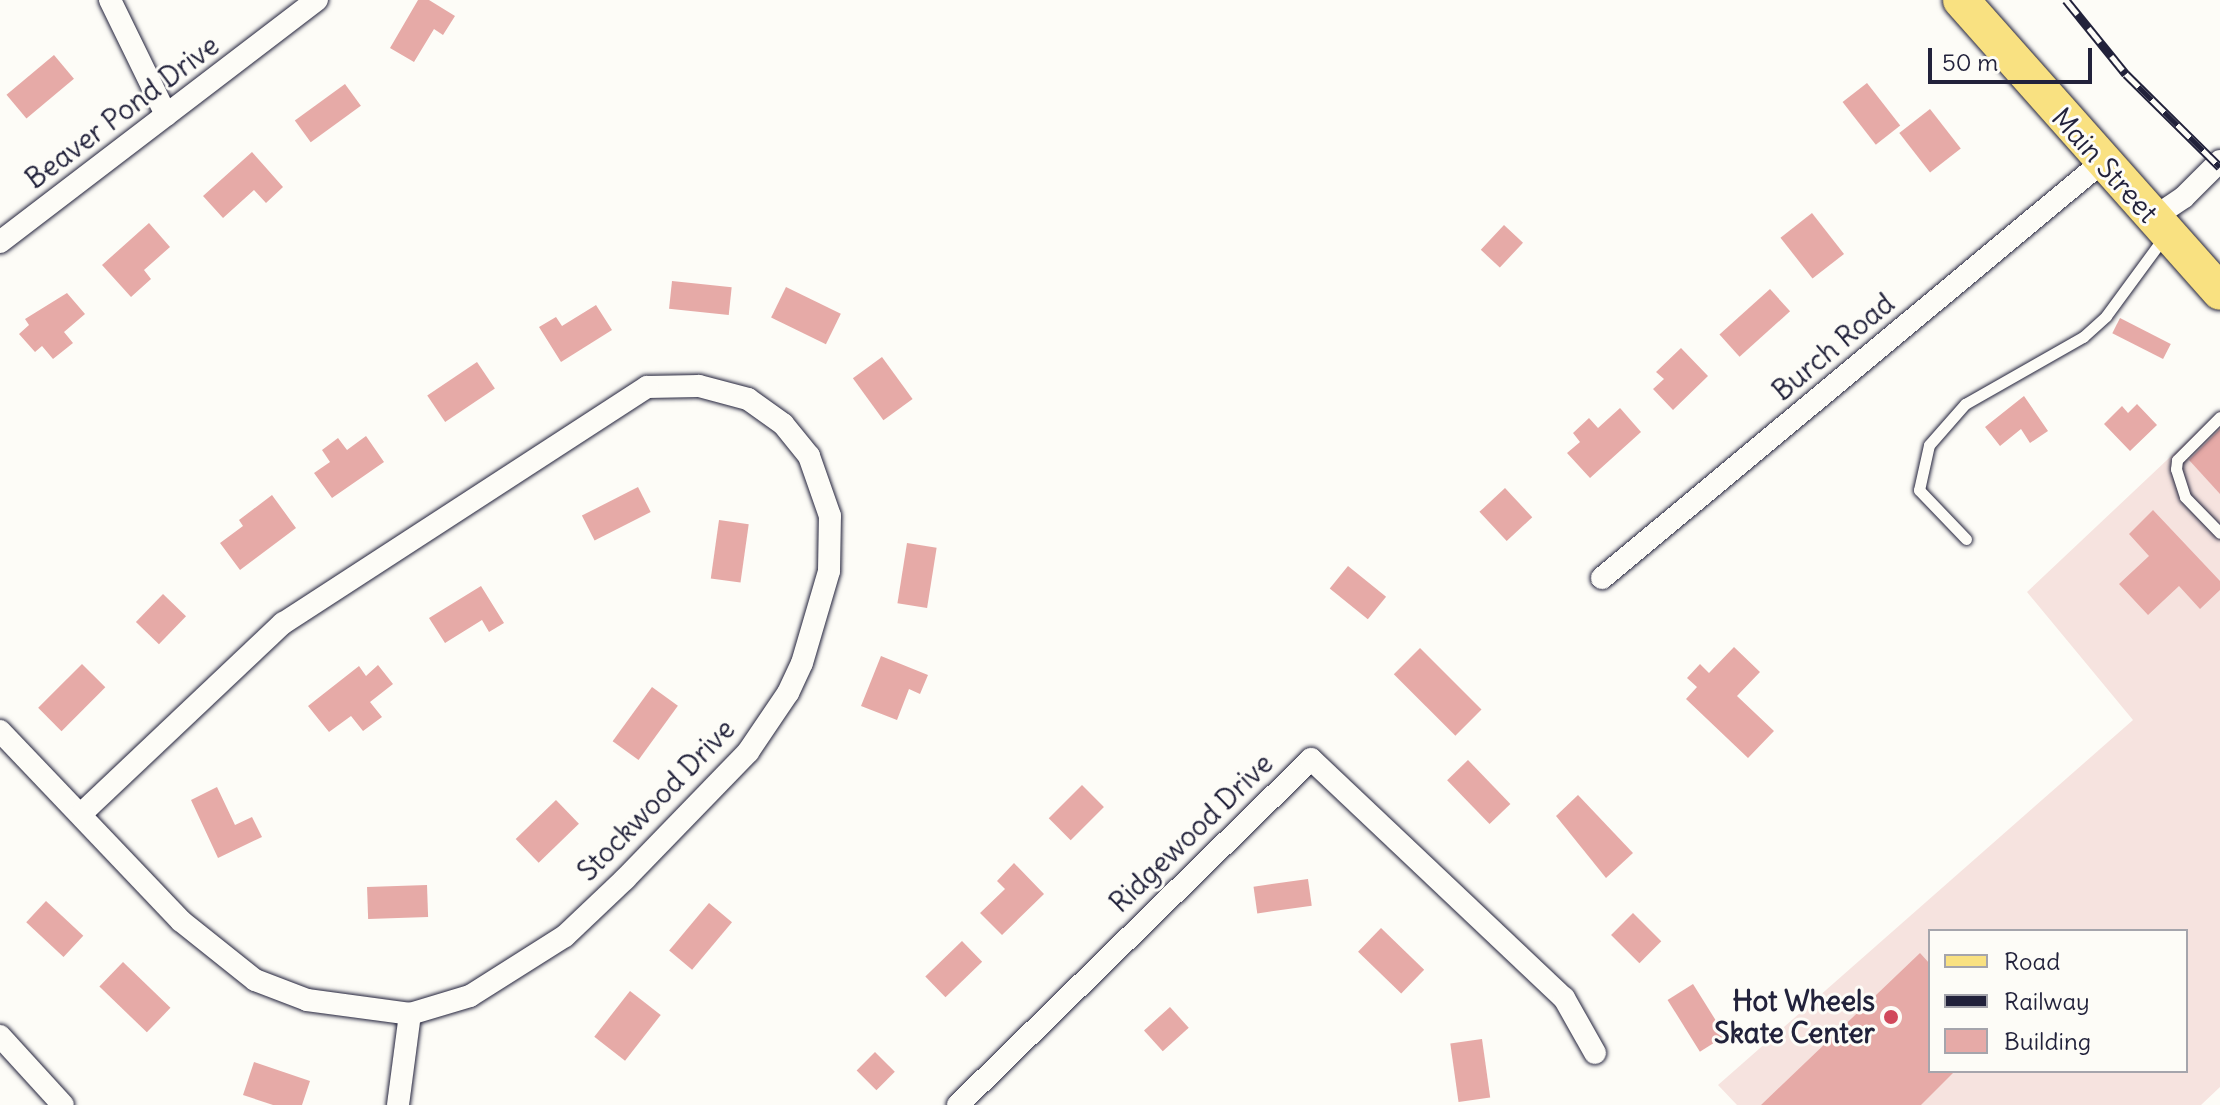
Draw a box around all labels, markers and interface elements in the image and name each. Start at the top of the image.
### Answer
street label: Beaver Pond Drive [19,28,225,196]
scale bar [1932,32,2096,82]
text: 50 m [1942,47,1998,77]
street label: Main Street [2045,101,2165,229]
street label: Burch Road [1765,286,1901,408]
street label: Stockwood Drive [570,712,742,888]
street label: Ridgewood Drive [1102,747,1280,919]
legend [1928,929,2188,1073]
text: Road [2004,946,2060,976]
place label: Hot Wheels Skate Center [1714,984,1875,1050]
text: Railway [2004,986,2090,1016]
marker: Hot Wheels Skate Center [1882,1008,1900,1026]
text: Building [2004,1026,2091,1056]

